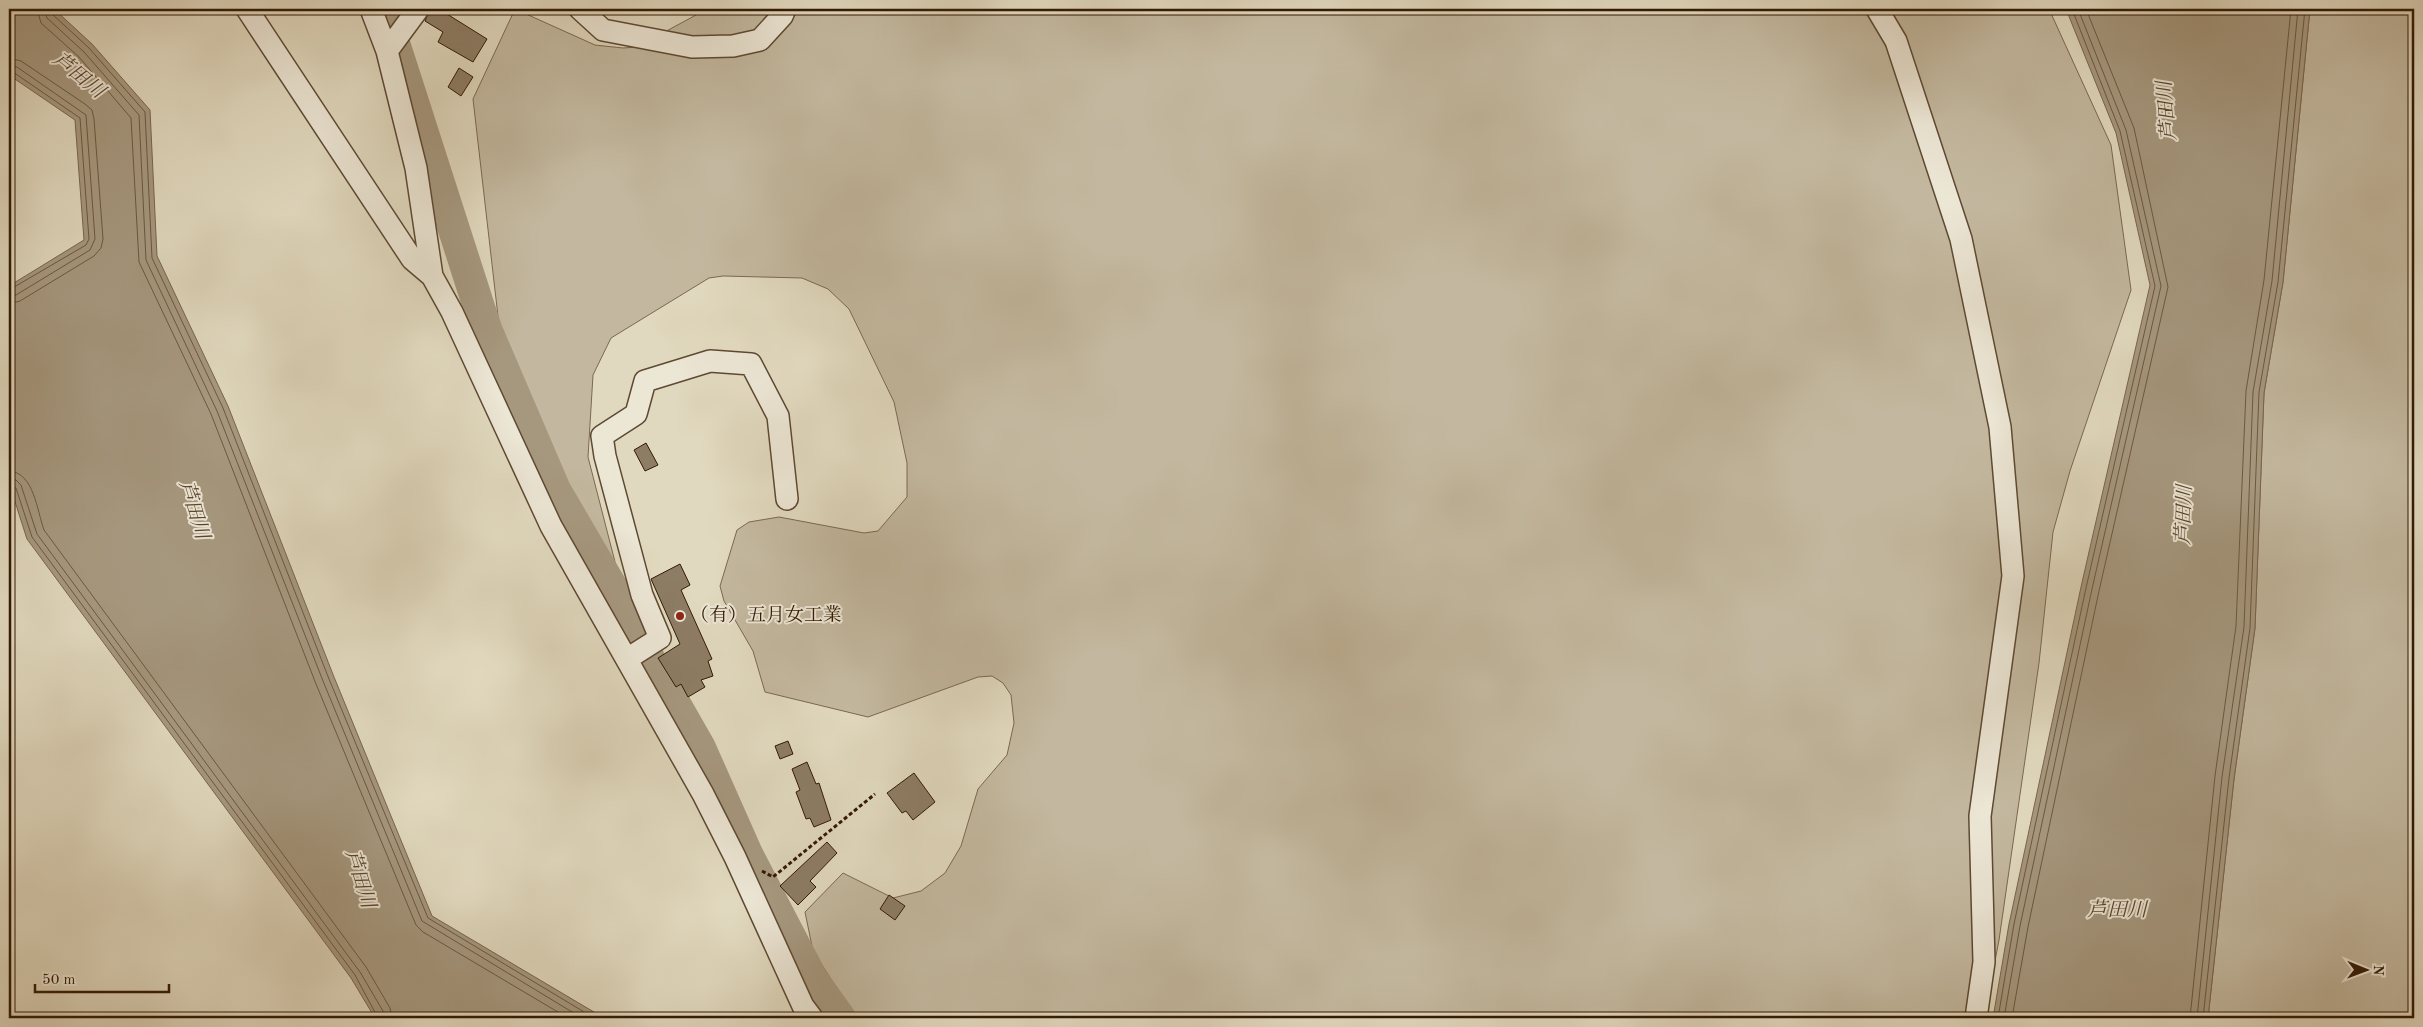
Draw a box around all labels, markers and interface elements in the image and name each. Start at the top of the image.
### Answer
water label: 芦田川 [48,48,110,104]
water label: 芦田川 [2153,78,2181,142]
water label: 芦田川 [175,478,214,544]
water label: 芦田川 [2172,483,2196,545]
place label: （有）五月女工業 [690,604,842,626]
marker: （有）五月女工業 [674,610,686,622]
water label: 芦田川 [341,847,380,913]
water label: 芦田川 [2087,899,2149,921]
north arrow [2340,944,2390,994]
scale bar [35,962,169,994]
text: N [2371,965,2385,976]
text: 50 m [42,973,76,988]

